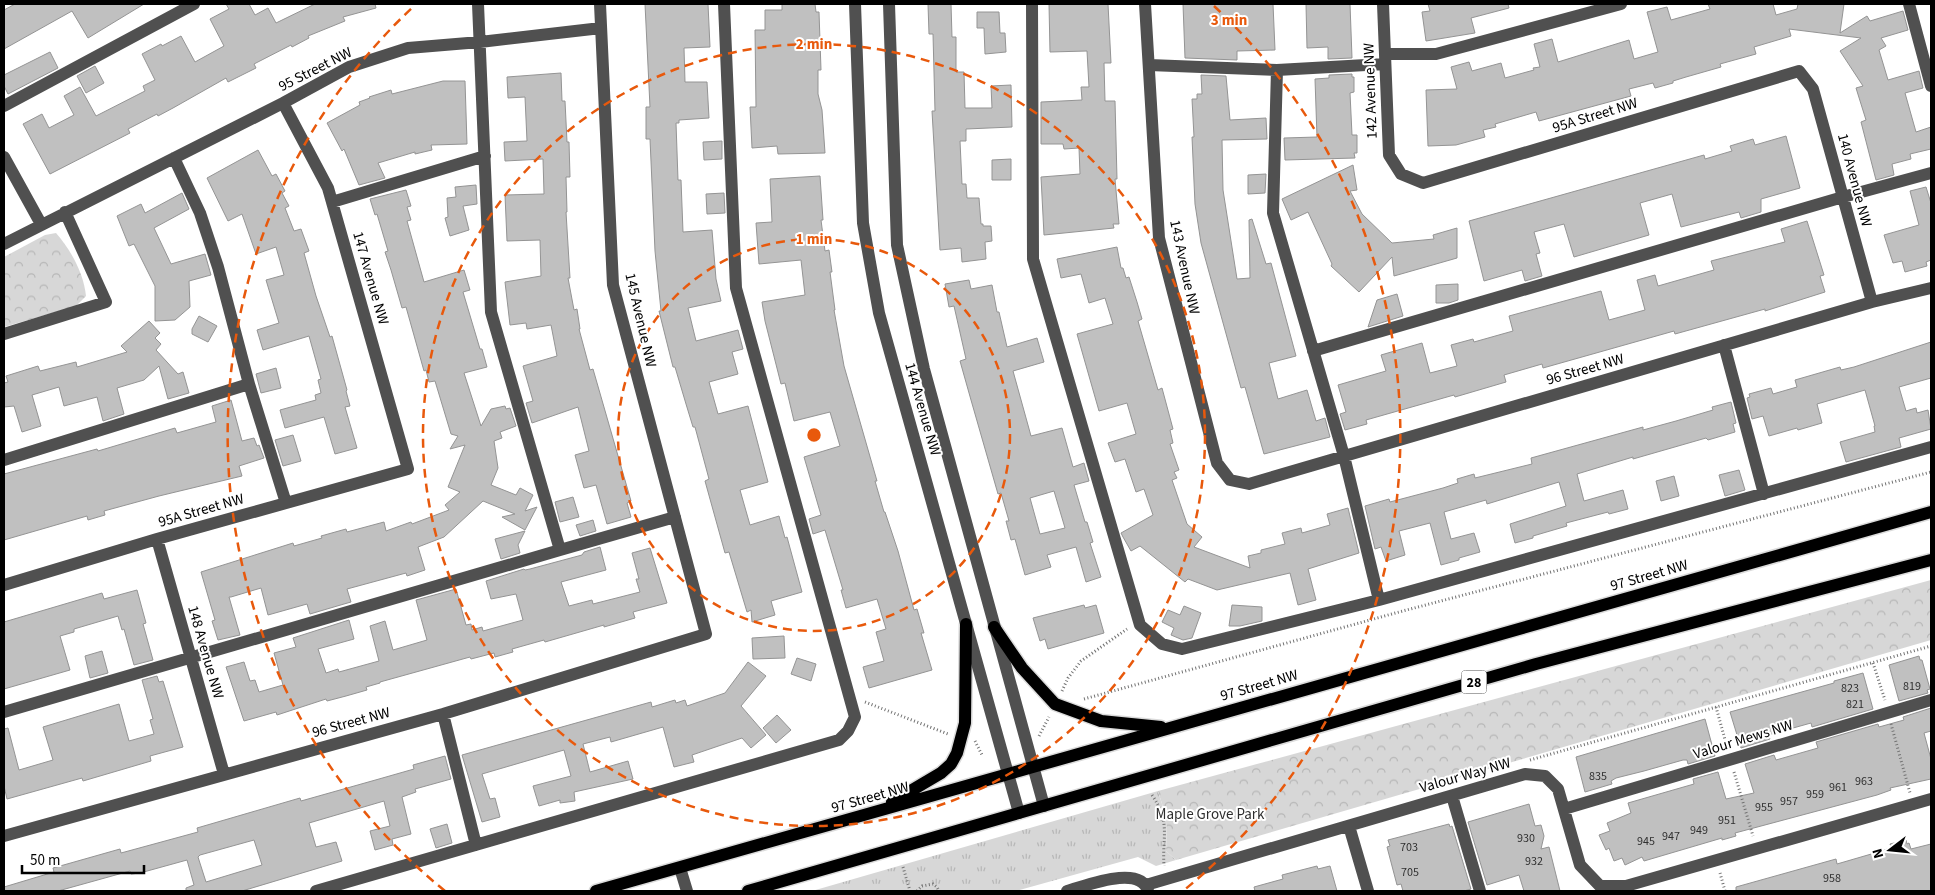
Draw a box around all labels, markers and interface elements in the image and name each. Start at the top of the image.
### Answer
text: 3 min [1211,10,1247,31]
text: 2 min [796,34,832,55]
street label: 95 Street NW [275,42,356,97]
street label: 142 Avenue NW [1358,42,1383,139]
street label: 95A Street NW [1550,92,1641,138]
street label: 140 Avenue NW [1832,131,1877,229]
street label: 143 Avenue NW [1164,218,1205,316]
street label: 147 Avenue NW [347,229,394,327]
text: 1 min [796,229,832,250]
street label: 145 Avenue NW [619,271,662,369]
street label: 96 Street NW [1544,348,1627,391]
street label: 144 Avenue NW [899,360,946,458]
centre of rings [805,426,823,444]
street label: 95A Street NW [156,488,247,533]
street label: 97 Street NW [1608,554,1691,597]
street label: 148 Avenue NW [182,603,229,701]
street label: 97 Street NW [1218,664,1301,707]
road number: 28 [1462,670,1486,694]
house number: 819 [1903,678,1921,695]
house number: 823 [1841,680,1859,697]
house number: 821 [1846,696,1864,713]
street label: 96 Street NW [310,702,393,743]
street label: Valour Mews NW [1691,714,1796,765]
street label: Valour Way NW [1417,752,1513,799]
house number: 835 [1589,768,1607,785]
house number: 963 [1855,773,1873,790]
street label: 97 Street NW [829,776,912,819]
house number: 961 [1829,779,1847,796]
house number: 959 [1806,786,1824,803]
house number: 957 [1780,793,1798,810]
house number: 955 [1755,799,1773,816]
park label: Maple Grove Park [1156,804,1265,825]
house number: 951 [1718,812,1736,829]
house number: 949 [1690,822,1708,839]
north arrow [1865,825,1915,875]
house number: 947 [1662,828,1680,845]
house number: 930 [1517,830,1535,847]
house number: 945 [1637,833,1655,850]
house number: 703 [1400,839,1418,856]
scale bar [22,842,145,874]
text: N [1868,846,1889,861]
text: 50 m [30,850,60,871]
house number: 932 [1525,853,1543,870]
house number: 705 [1401,864,1419,881]
house number: 958 [1823,870,1841,887]

